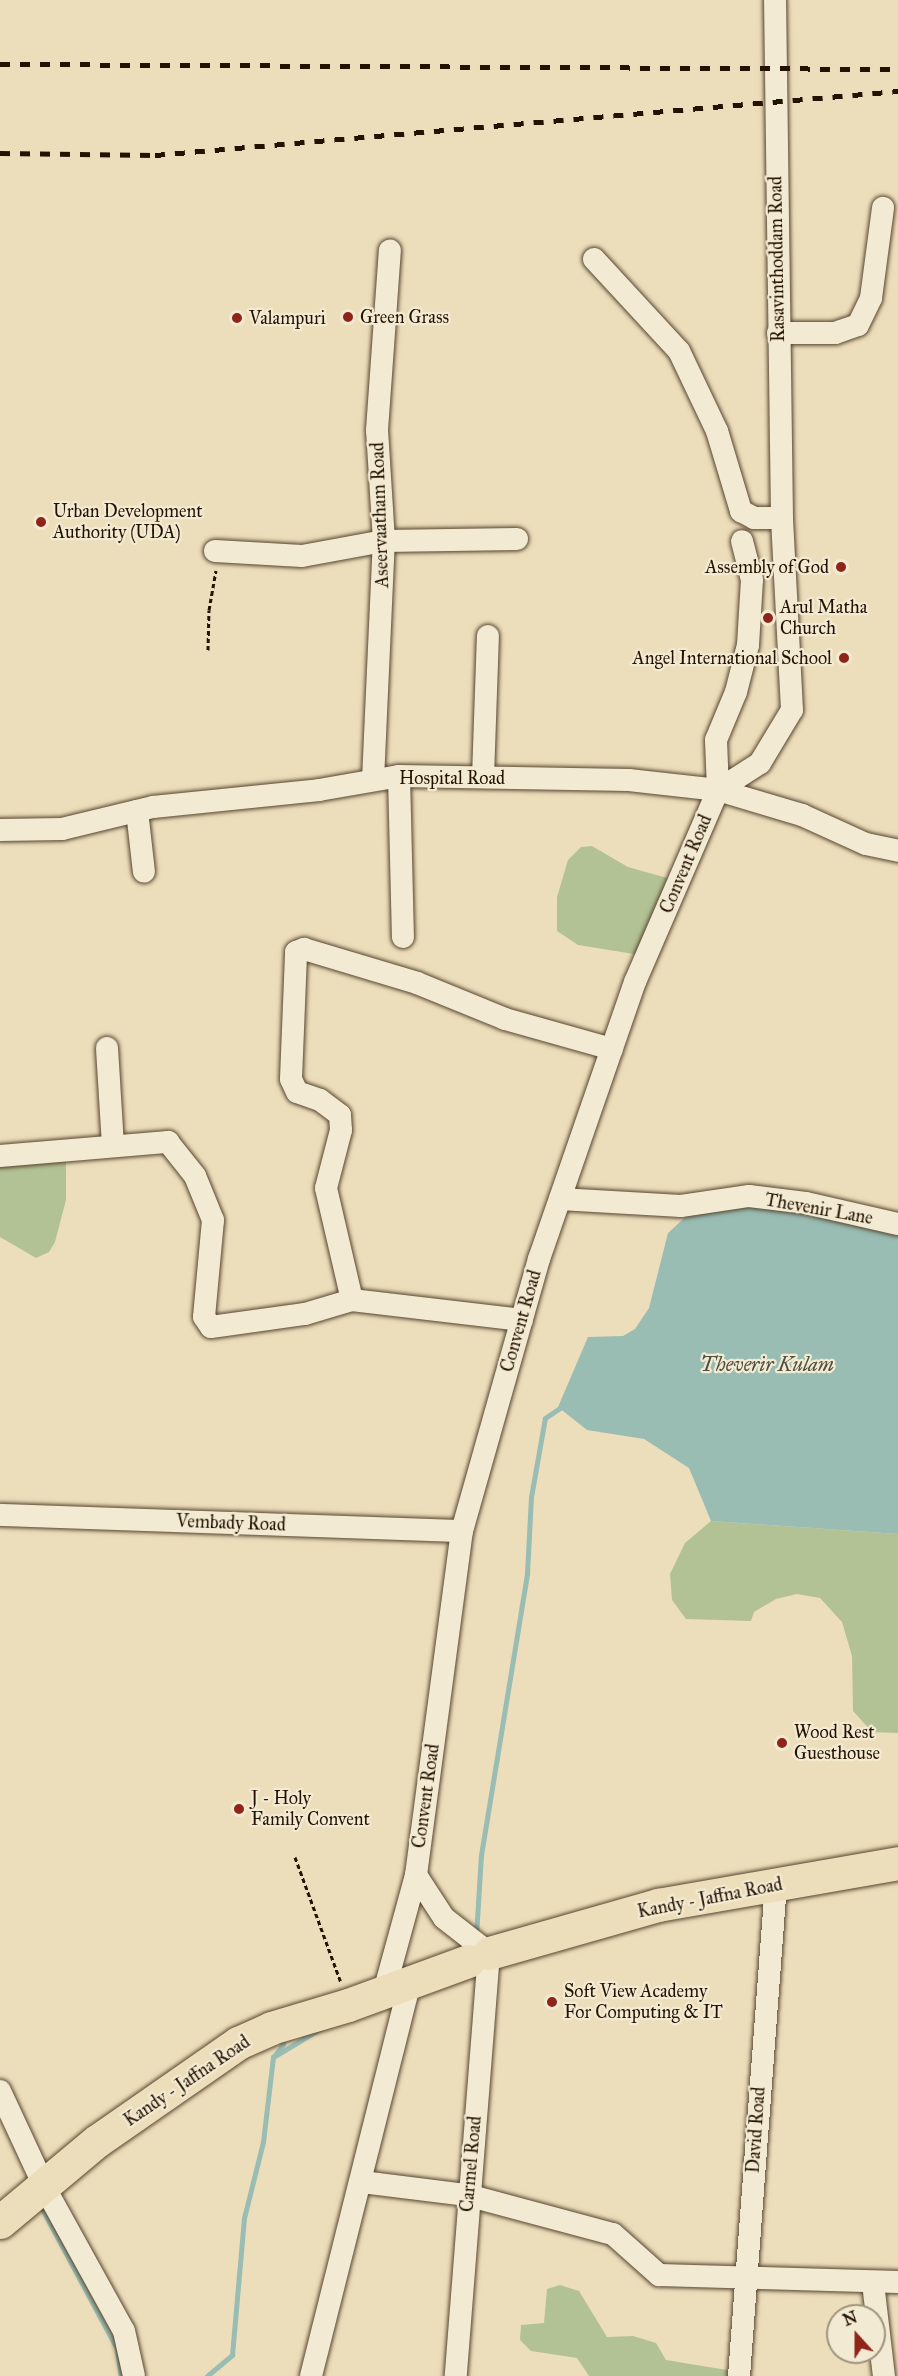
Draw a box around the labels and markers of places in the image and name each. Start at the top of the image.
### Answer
place label: Green Grass [360,306,449,328]
place label: Valampuri [249,307,326,329]
marker: Green Grass [341,310,355,324]
marker: Valampuri [230,311,244,325]
place label: Urban Development Authority (UDA) [53,501,203,544]
marker: Urban Development Authority (UDA) [34,515,48,529]
place label: Assembly of God [705,556,829,578]
marker: Assembly of God [834,560,848,574]
place label: Arul Matha Church [780,597,867,640]
marker: Arul Matha Church [761,611,775,625]
place label: Angel International School [633,647,832,669]
marker: Angel International School [837,651,851,665]
place label: Wood Rest Guesthouse [794,1722,880,1764]
marker: Wood Rest Guesthouse [775,1736,789,1750]
place label: J - Holy Family Convent [251,1788,370,1830]
marker: J - Holy Family Convent [232,1802,246,1816]
place label: Soft View Academy For Computing & IT [564,1981,723,2024]
marker: Soft View Academy For Computing & IT [545,1995,559,2009]

